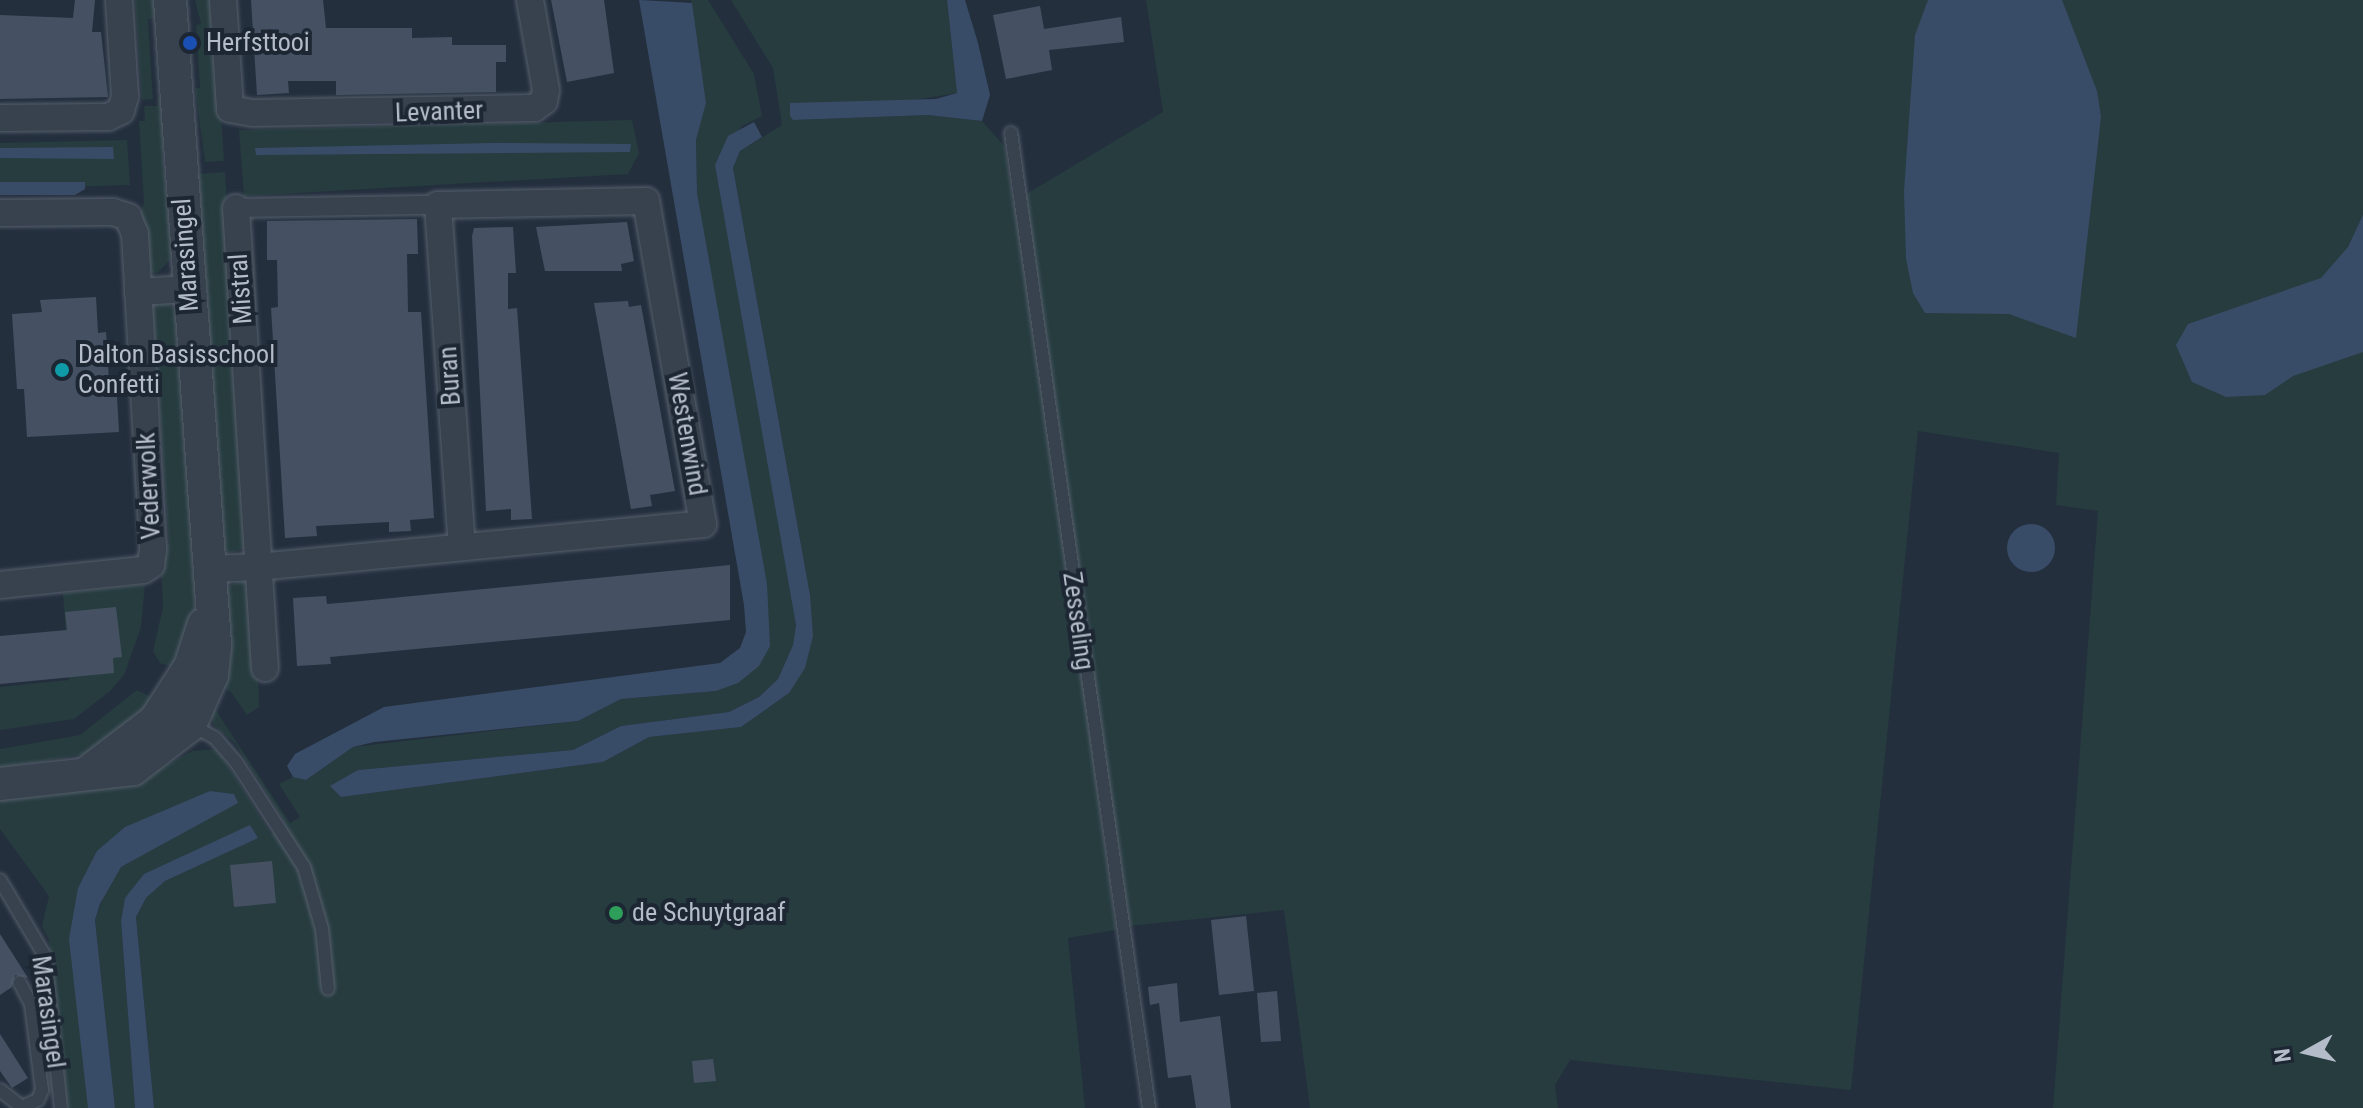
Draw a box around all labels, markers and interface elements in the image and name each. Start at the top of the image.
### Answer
place label: Herfsttooi [206,27,310,59]
marker: Herfsttooi [181,34,199,52]
street label: Levanter [394,95,484,129]
street label: Marasingel [166,197,206,313]
street label: Mistral [223,253,259,325]
place label: Dalton Basisschool Confetti [78,339,275,400]
street label: Buran [432,345,468,407]
marker: Dalton Basisschool Confetti [53,361,71,379]
street label: Westenwind [661,370,713,498]
street label: Vederwolk [131,432,167,540]
street label: Zesseling [1056,570,1100,672]
place label: de Schuytgraaf [632,897,786,929]
marker: de Schuytgraaf [607,904,625,922]
street label: Marasingel [25,954,71,1070]
north arrow [2267,1012,2347,1092]
text: N [2269,1047,2296,1064]

